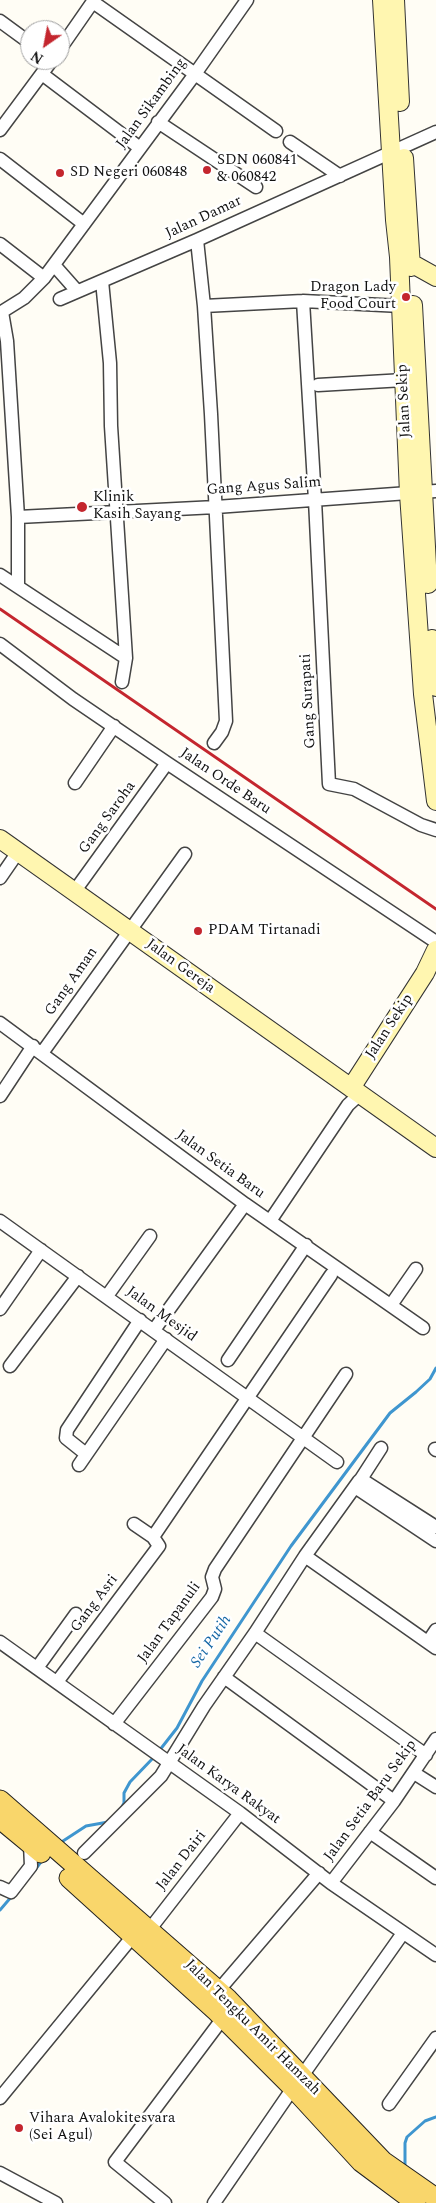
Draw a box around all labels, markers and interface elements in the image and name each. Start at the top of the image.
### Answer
north arrow [20,20,70,70]
text: N [27,45,48,69]
street label: Jalan Sikambing [113,55,191,153]
place label: SDN 060841 & 060842 [217,152,297,187]
place label: SD Negeri 060848 [70,164,187,182]
marker: SDN 060841 & 060842 [201,164,213,176]
marker: SD Negeri 060848 [54,167,66,179]
street label: Jalan Damar [163,193,245,243]
place label: Dragon Lady Food Court [310,279,396,314]
marker: Dragon Lady Food Court [400,291,412,303]
street label: Jalan Sekip [394,364,416,438]
street label: Gang Agus Salim [206,474,322,500]
place label: Klinik Kasih Sayang [93,489,181,524]
marker: Klinik Kasih Sayang [75,500,89,514]
street label: Gang Surapati [298,653,320,749]
street label: Jalan Orde Baru [176,745,274,819]
street label: Gang Saroha [76,778,140,858]
place label: PDAM Tirtanadi [208,922,321,940]
marker: PDAM Tirtanadi [192,925,204,937]
street label: Jalan Gereja [142,936,218,998]
street label: Gang Aman [42,944,102,1020]
street label: Jalan Sekip [362,991,418,1063]
street label: Jalan Setia Baru [172,1127,268,1203]
street label: Jalan Mesjid [122,1283,200,1347]
street label: Gang Asri [67,1572,123,1636]
street label: Jalan Tapanuli [135,1579,205,1667]
water label: Sei Putih [187,1612,237,1672]
street label: Jalan Setia Baru Sekip [321,1737,421,1865]
street label: Jalan Karya Rakyat [172,1741,284,1829]
street label: Jalan Dairi [153,1827,211,1895]
street label: Jalan Tengku Amir Hamzah [180,1956,324,2100]
place label: Vihara Avalokitesvara (Sei Agul) [29,2110,175,2145]
marker: Vihara Avalokitesvara (Sei Agul) [13,2122,25,2134]

